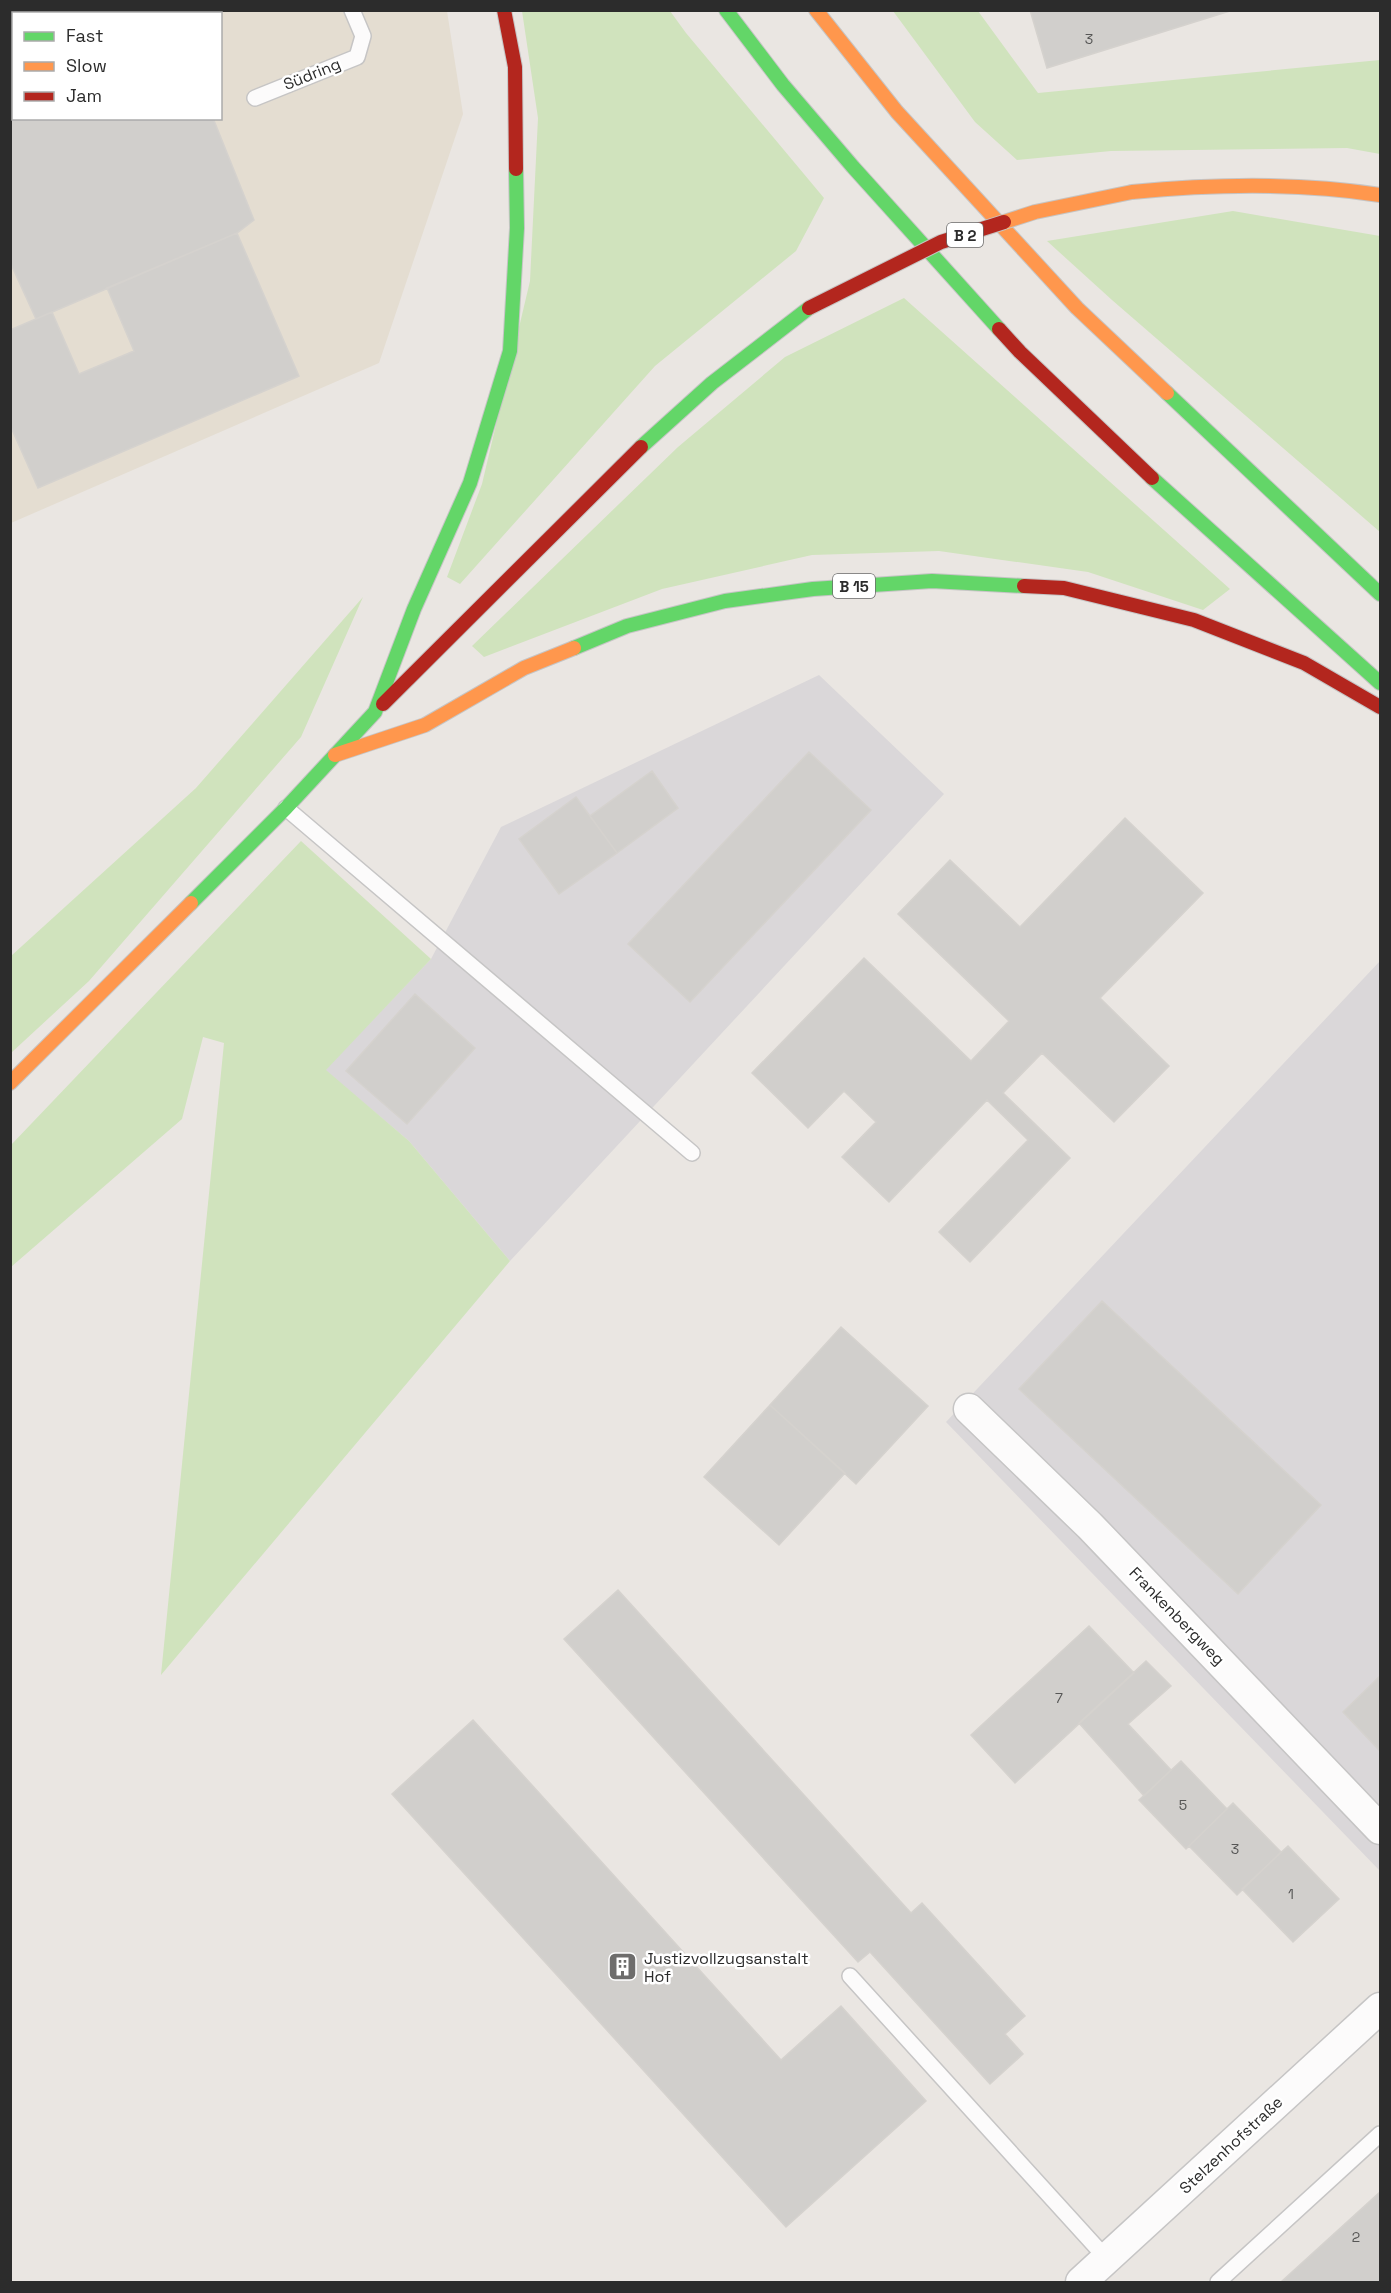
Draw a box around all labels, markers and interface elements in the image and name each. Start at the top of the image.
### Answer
legend [12,12,222,120]
text: Fast [66,24,103,47]
house number: 3 [1085,30,1093,48]
street label: Südring [280,53,344,95]
text: Slow [66,54,107,77]
text: Jam [66,84,102,107]
road number: B 2 [947,223,983,247]
road number: B 15 [833,574,875,598]
street label: Frankenbergweg [1125,1562,1229,1670]
house number: 7 [1055,1689,1063,1707]
house number: 5 [1179,1796,1187,1814]
house number: 3 [1231,1840,1239,1858]
house number: 1 [1288,1885,1294,1903]
place label: Justizvollzugsanstalt Hof [644,1948,809,1987]
building icon: Justizvollzugsanstalt Hof [607,1951,639,1983]
street label: Stelzenhofstraße [1175,2092,1287,2198]
house number: 2 [1352,2228,1360,2246]

